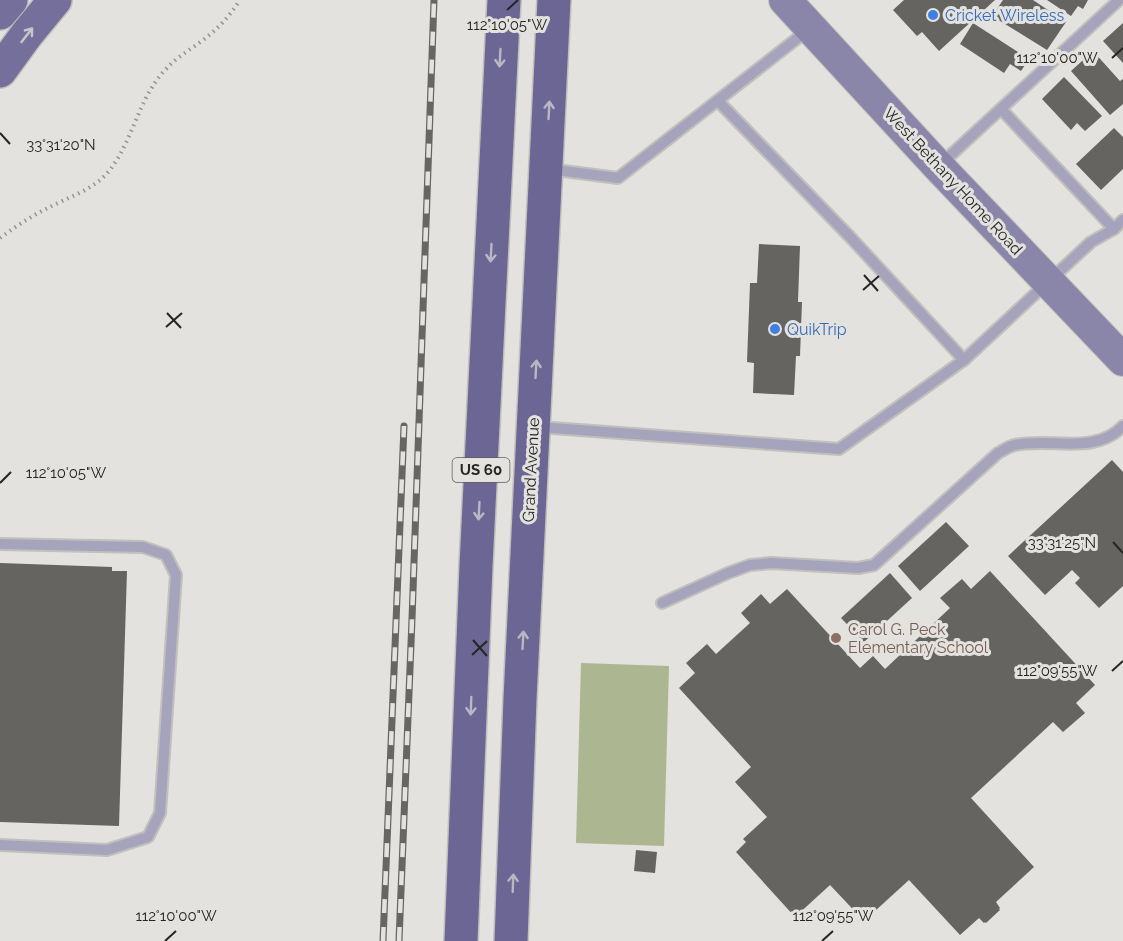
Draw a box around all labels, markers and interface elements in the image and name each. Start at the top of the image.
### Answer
place label: Cricket Wireless [945,6,1065,25]
marker: Cricket Wireless [926,8,940,22]
text: 112°10'05"W [467,16,547,34]
one-way arrow [20,27,33,43]
one-way arrow [494,48,505,68]
text: 112°10'00"W [1016,49,1098,67]
one-way arrow [543,100,554,120]
street label: West Bethany Home Road [880,103,1026,259]
text: 33°31'20"N [26,136,96,154]
one-way arrow [485,243,496,263]
place label: QuikTrip [787,320,847,339]
marker: QuikTrip [768,322,782,336]
one-way arrow [531,359,542,379]
street label: Grand Avenue [519,417,543,523]
road number: US 60 [452,458,510,482]
text: 112°10'05"W [26,464,106,482]
one-way arrow [474,500,485,520]
text: 33°31'25"N [1028,534,1096,552]
place label: Carol G. Peck Elementary School [848,620,989,657]
one-way arrow [517,631,528,651]
marker: Carol G. Peck Elementary School [829,631,843,645]
text: 112°09'55"W [1017,662,1098,680]
one-way arrow [465,695,476,715]
one-way arrow [507,873,518,893]
text: 112°10'00"W [135,907,217,925]
text: 112°09'55"W [793,907,874,925]

